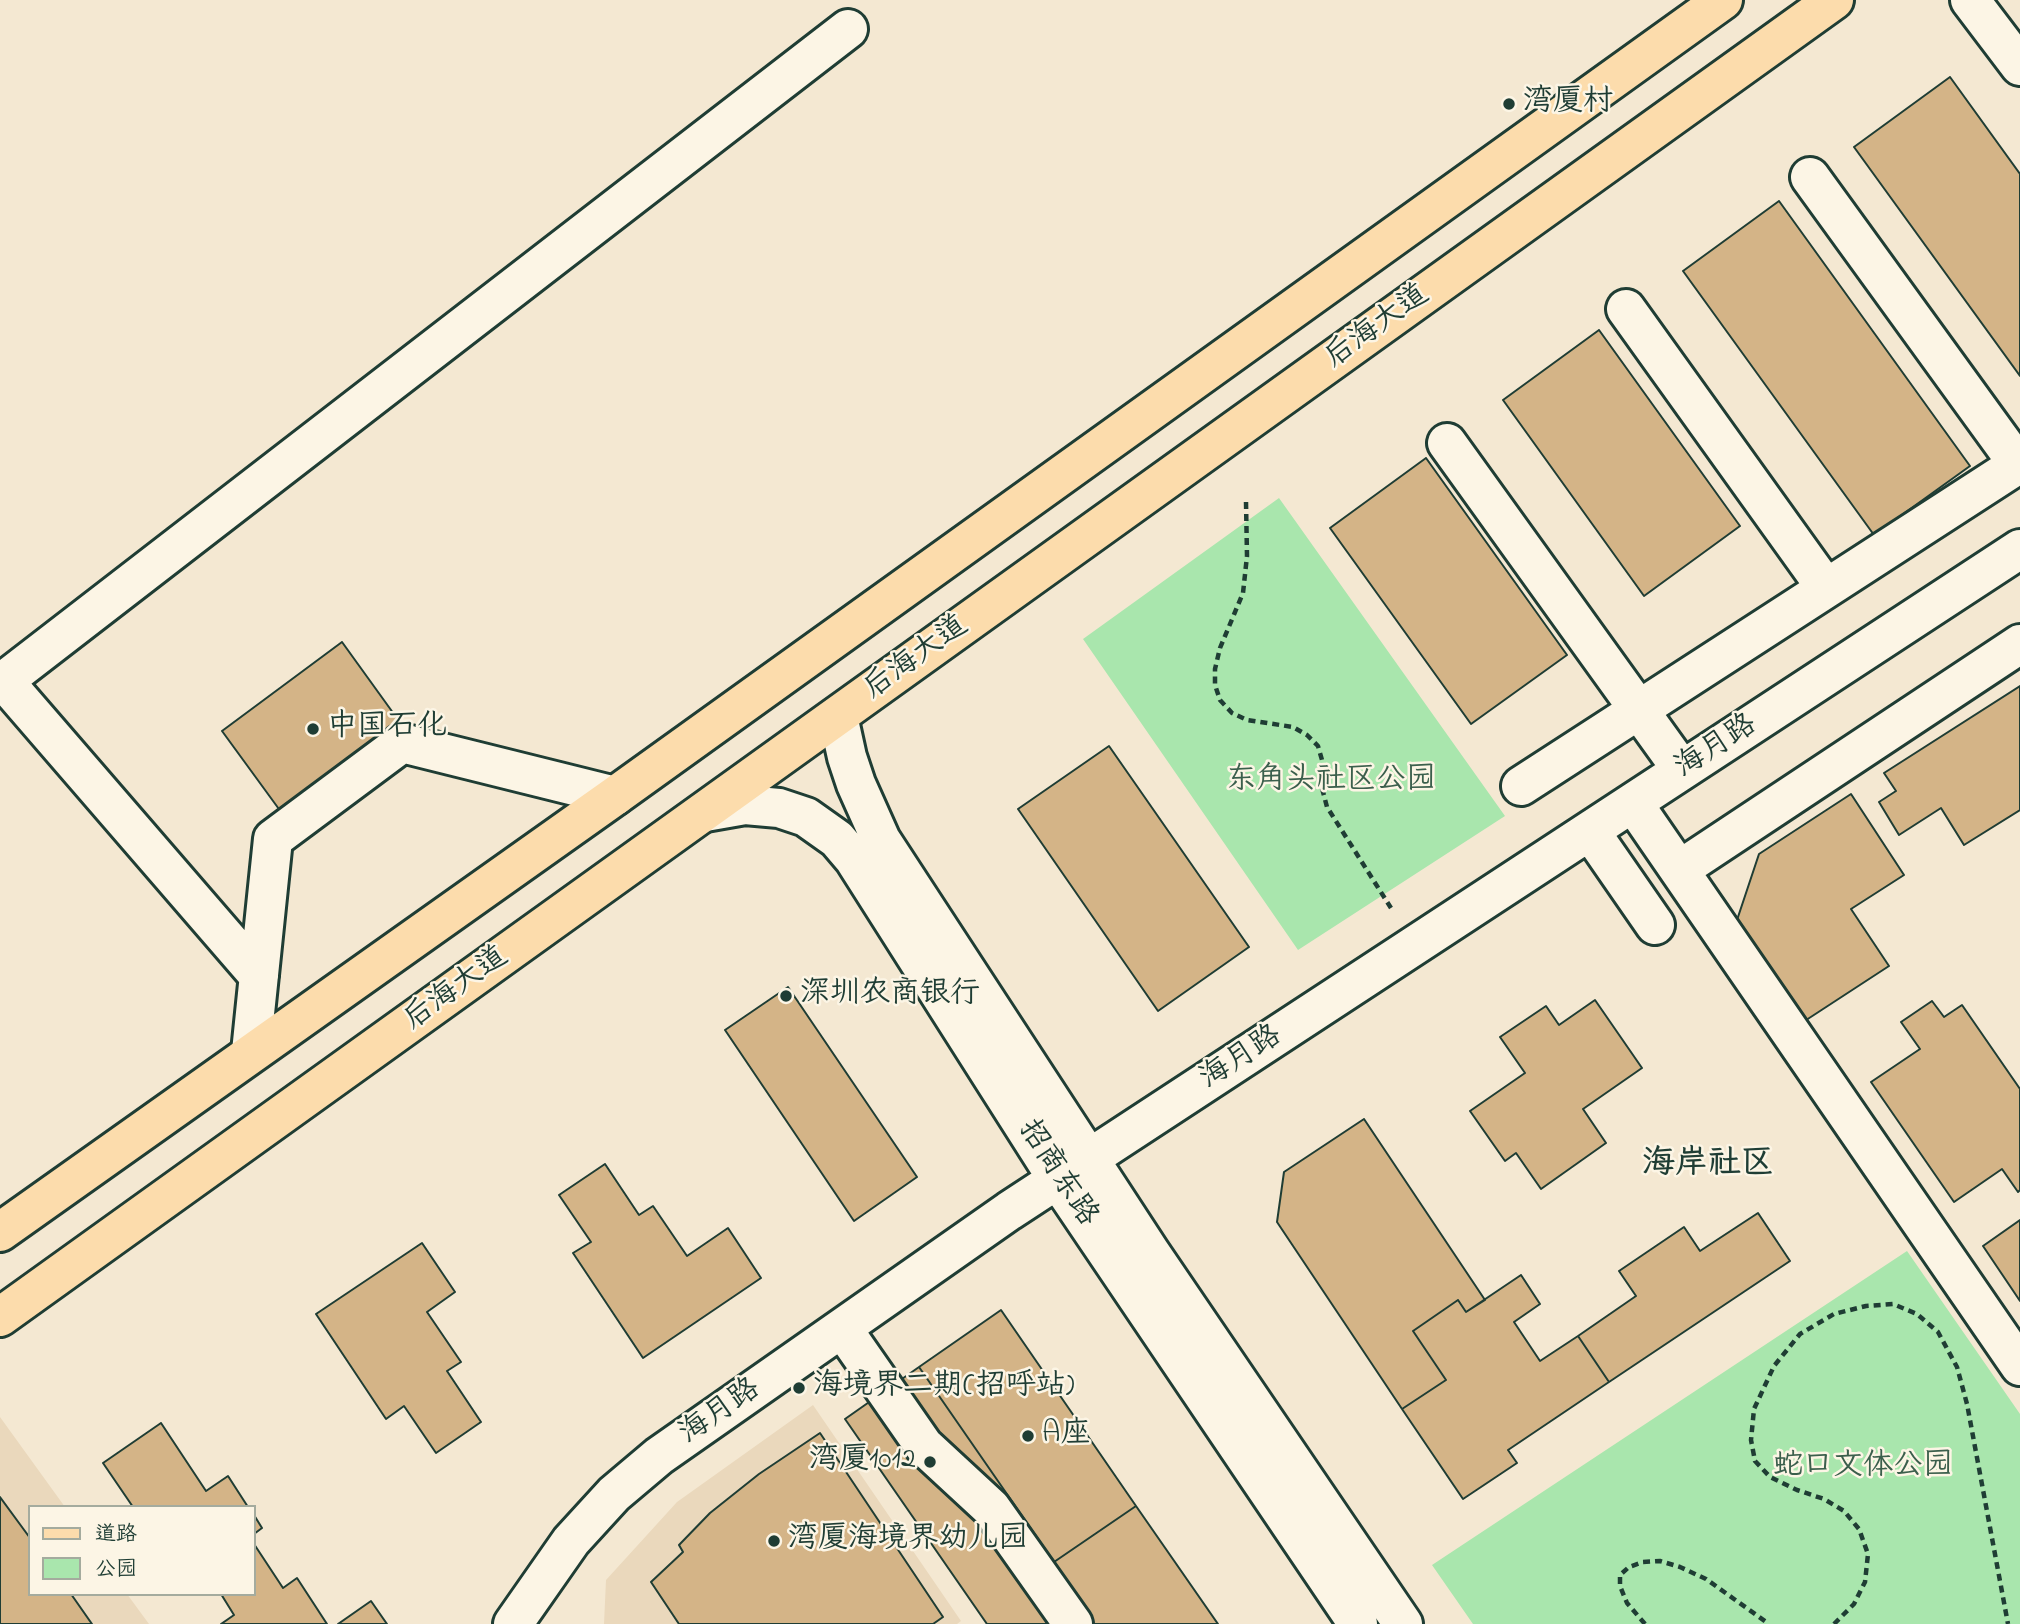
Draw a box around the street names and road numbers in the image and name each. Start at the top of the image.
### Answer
street label: 后海大道 [1319,278,1437,378]
street label: 后海大道 [858,609,976,709]
street label: 海月路 [1669,708,1765,788]
street label: 后海大道 [398,940,516,1040]
street label: 海月路 [1194,1019,1290,1099]
street label: 招商东路 [1008,1114,1104,1234]
street label: 海月路 [674,1372,768,1454]

